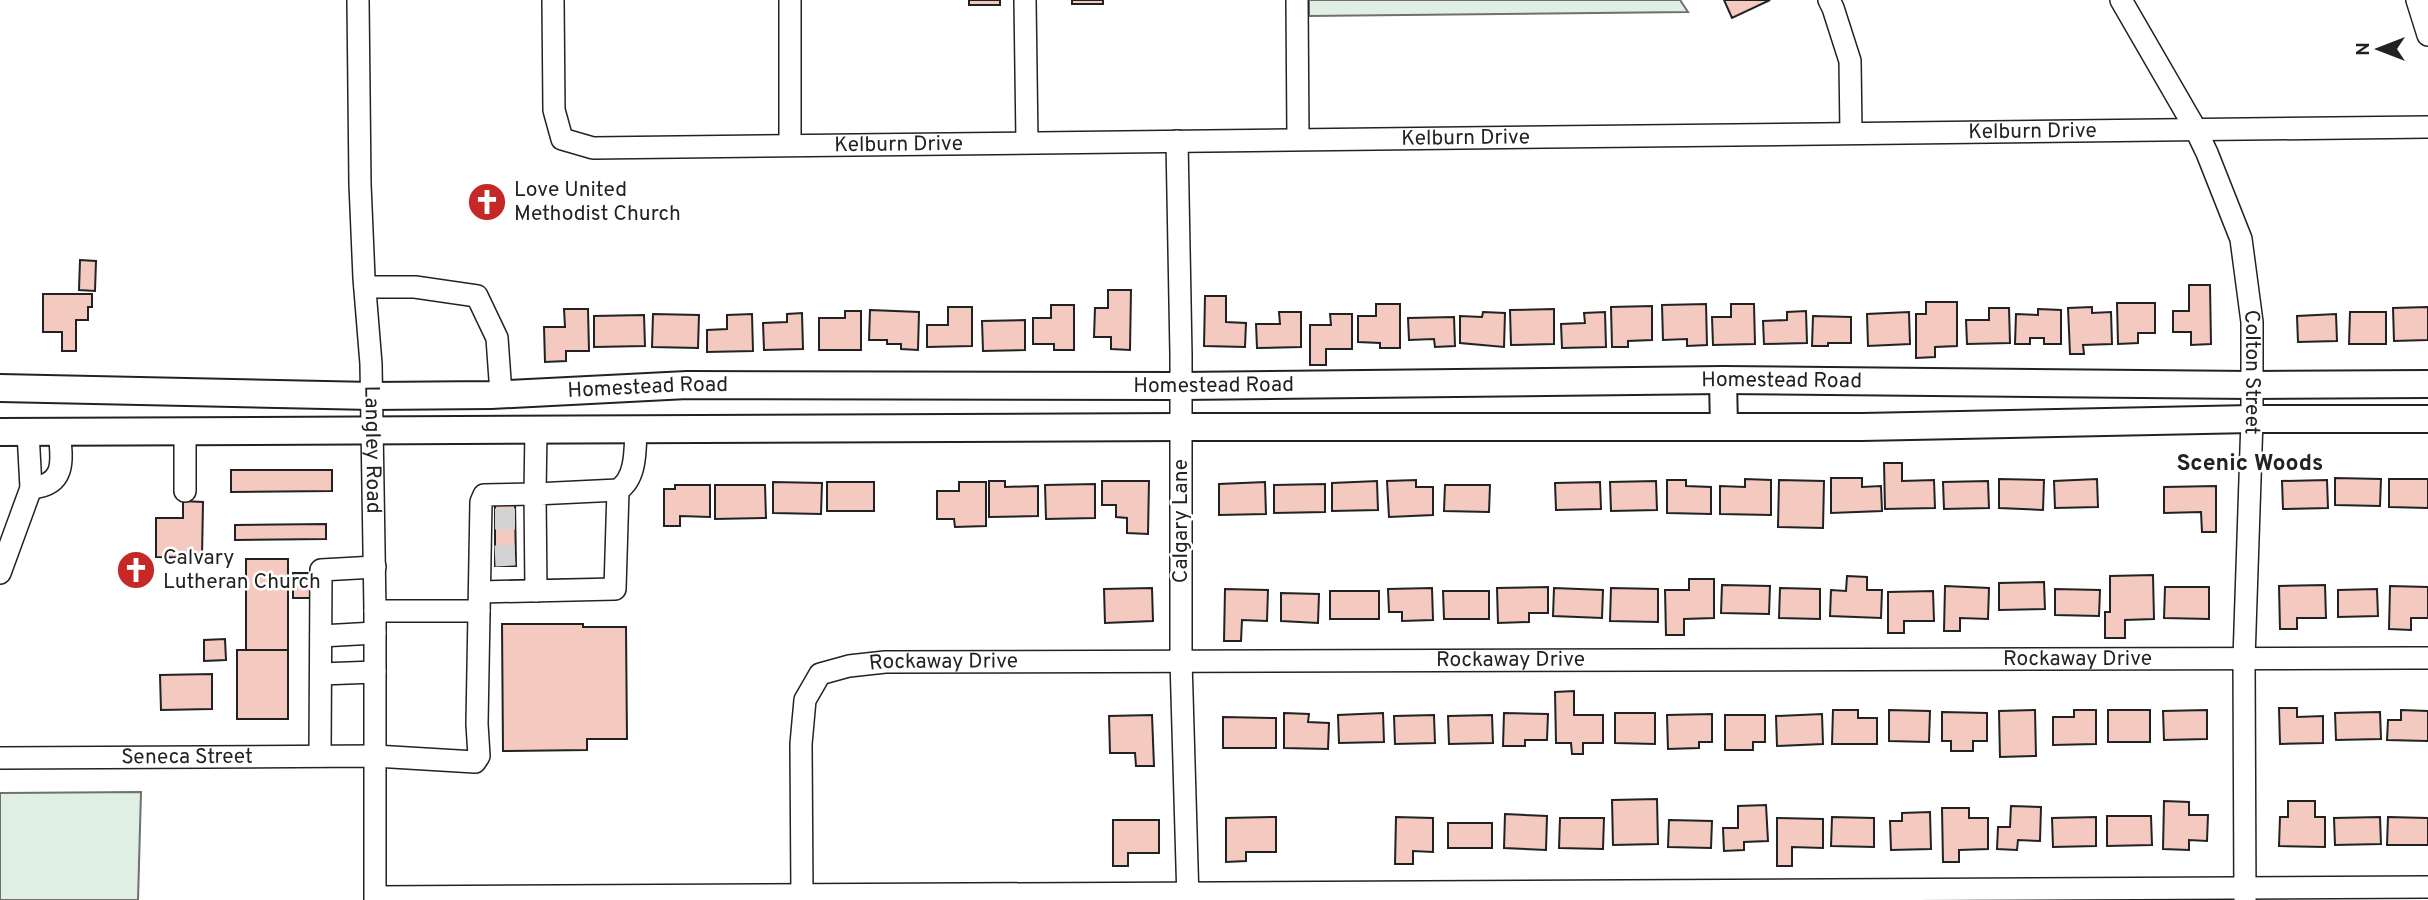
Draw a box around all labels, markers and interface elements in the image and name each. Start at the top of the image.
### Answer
north arrow [2344,14,2414,84]
text: N [2352,42,2376,56]
street label: Kelburn Drive [1968,117,2097,146]
street label: Kelburn Drive [1401,124,1530,152]
street label: Kelburn Drive [834,130,963,159]
place label: Love United Methodist Church [514,177,681,228]
church icon: Love United Methodist Church [466,181,508,223]
street label: Colton Street [2237,308,2266,435]
street label: Homestead Road [1701,366,1862,395]
street label: Homestead Road [567,371,728,405]
street label: Homestead Road [1133,371,1294,400]
street label: Langley Road [358,385,387,514]
district label: Scenic Woods [2177,450,2323,479]
street label: Calgary Lane [1168,459,1195,583]
place label: Calvary Lutheran Church [163,545,321,596]
church icon: Calvary Lutheran Church [115,549,157,591]
street label: Rockaway Drive [2003,645,2152,673]
street label: Rockaway Drive [1436,646,1585,673]
street label: Rockaway Drive [868,648,1018,677]
street label: Seneca Street [121,743,253,771]

